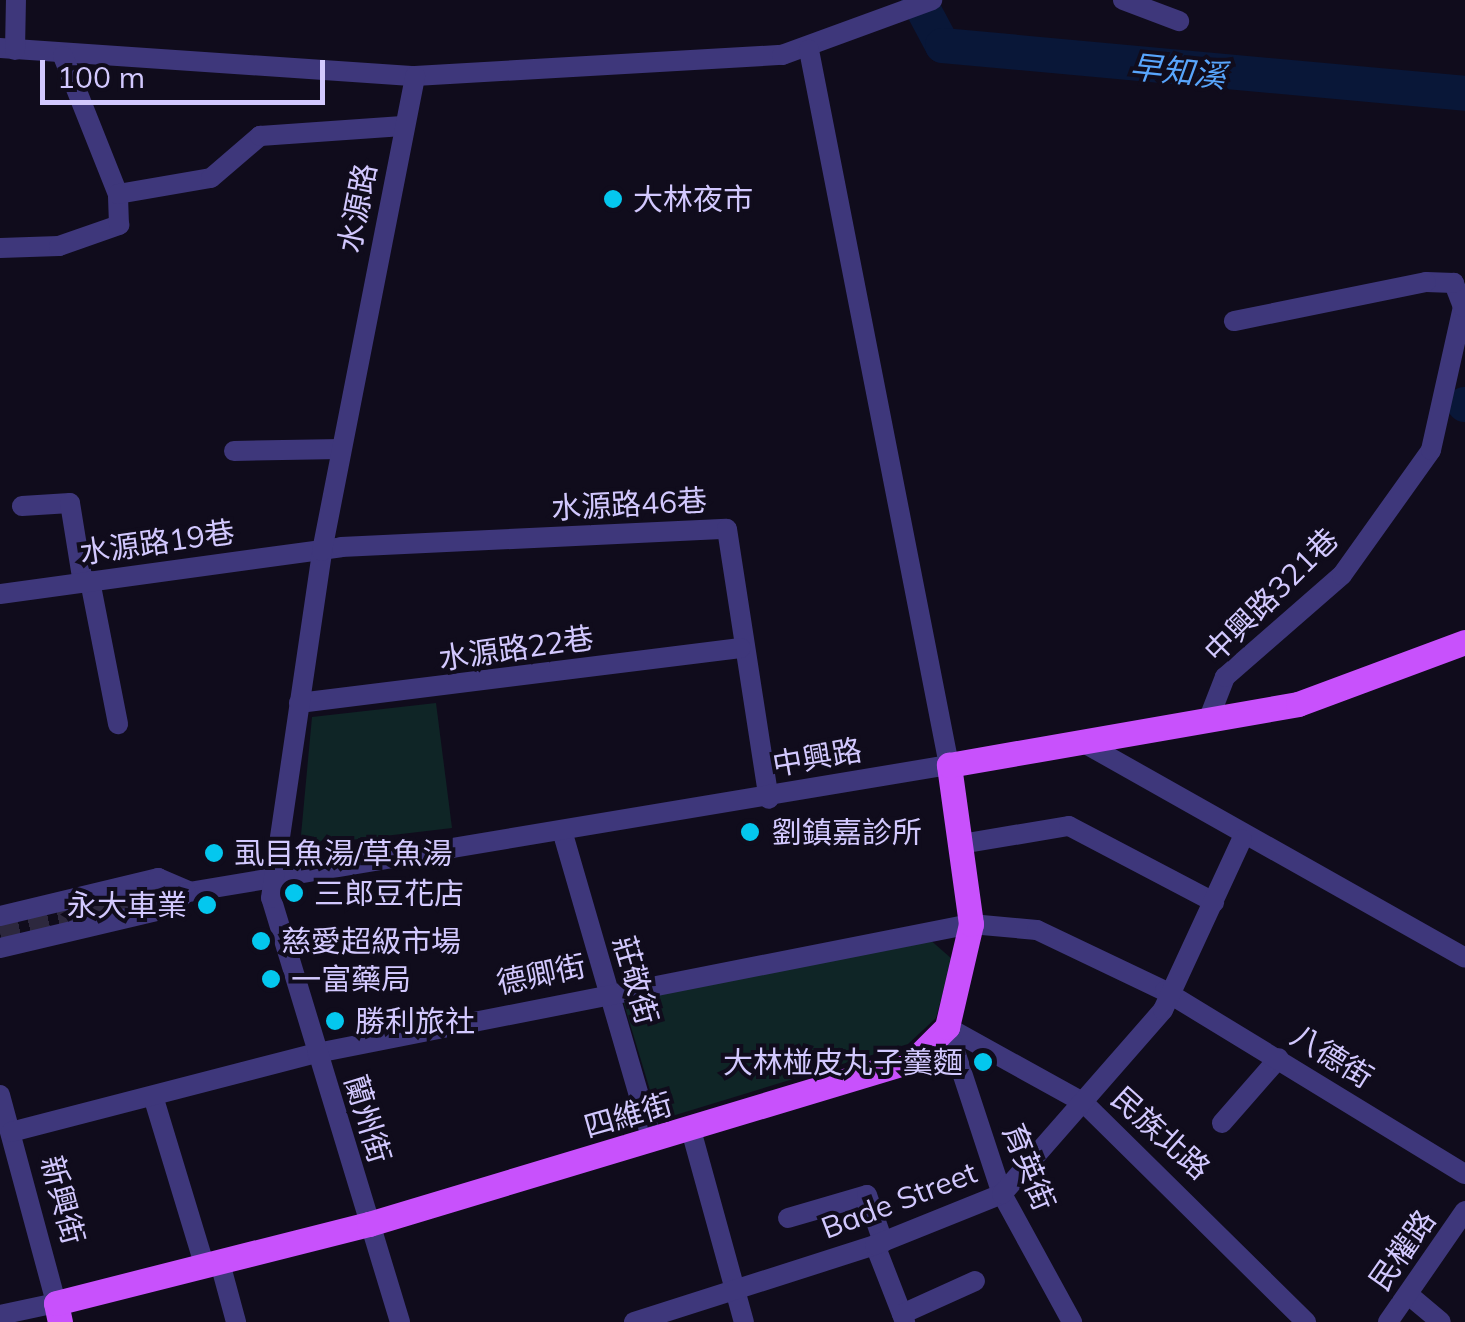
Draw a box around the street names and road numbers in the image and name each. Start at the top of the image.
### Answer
street label: 水源路 [331,160,383,256]
street label: 水源路46巷 [550,482,708,526]
street label: 水源路19巷 [77,513,237,571]
street label: 中興路321巷 [1197,521,1345,669]
street label: 水源路22巷 [436,619,596,677]
street label: 中興路 [770,731,864,783]
street label: 莊敬街 [606,932,666,1028]
street label: 德卿街 [493,947,589,1001]
street label: 八德街 [1284,1017,1380,1095]
street label: 蘭州街 [338,1071,398,1167]
street label: 民族北路 [1104,1079,1218,1187]
street label: 四維街 [580,1085,676,1145]
street label: 育英街 [995,1119,1063,1215]
street label: 新興街 [34,1152,92,1248]
street label: Bade Street [816,1154,982,1246]
street label: 民權路 [1361,1203,1443,1297]

